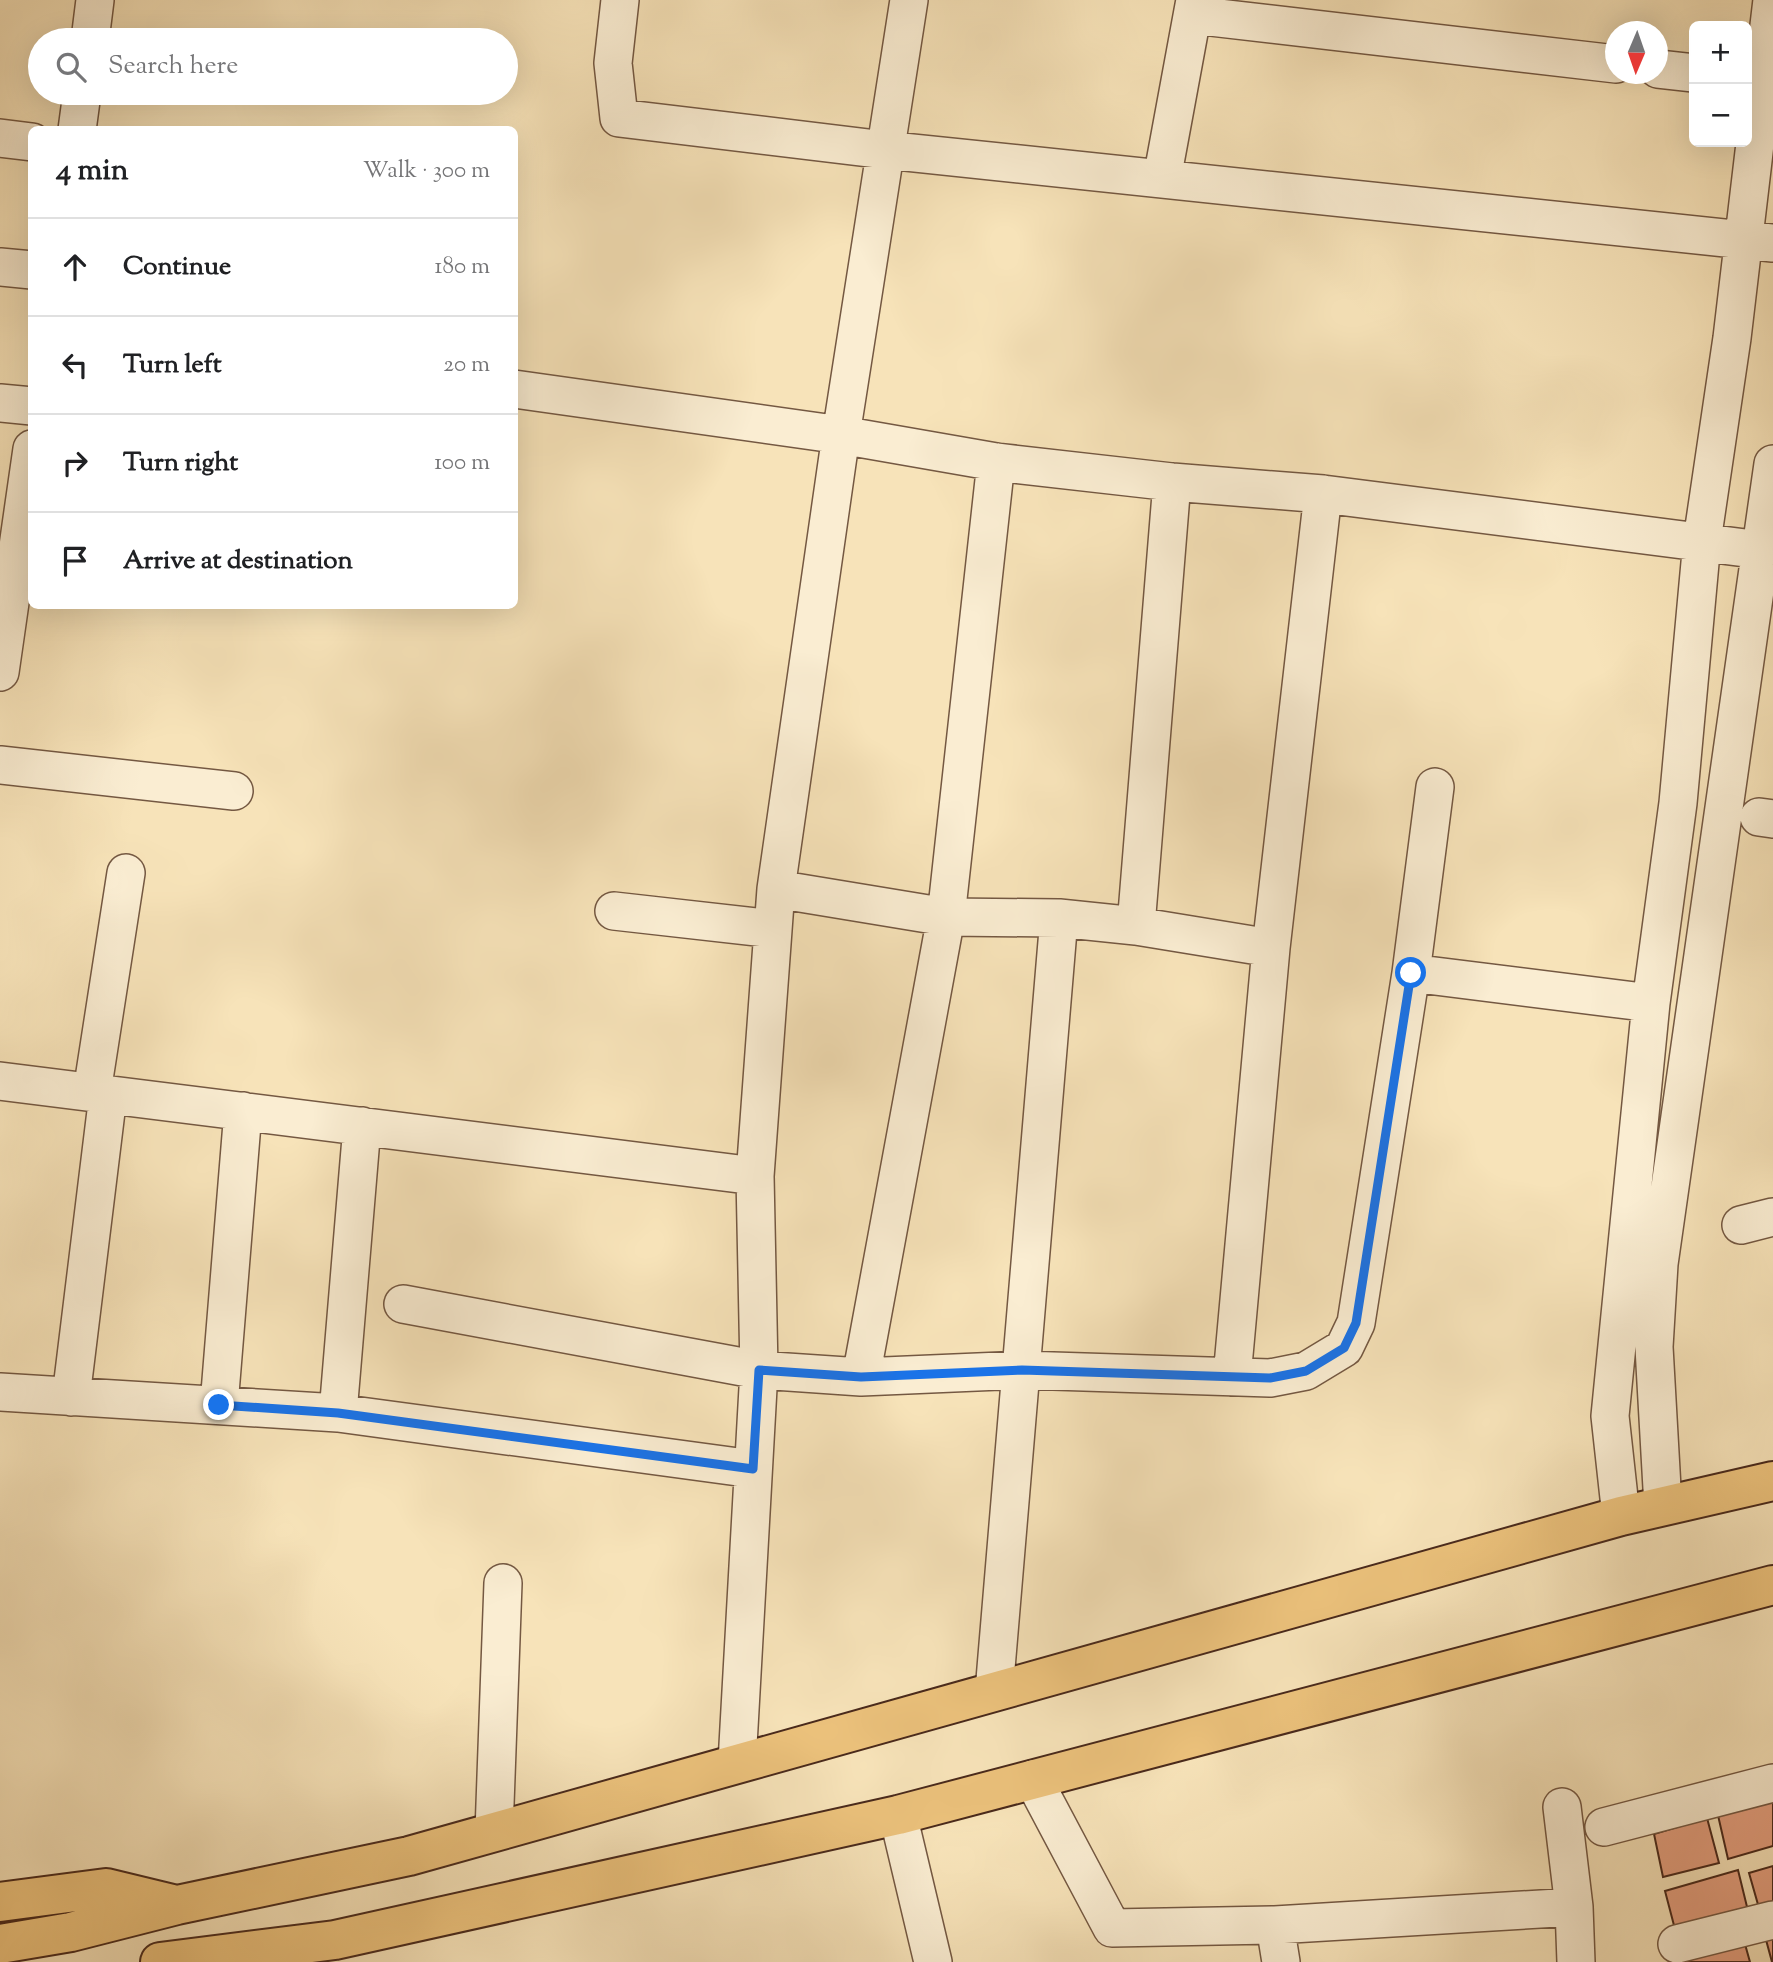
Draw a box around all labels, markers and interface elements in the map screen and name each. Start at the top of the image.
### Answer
north arrow [1605,21,1668,84]
map controls [1689,21,1752,147]
button: + [1689,21,1752,84]
search box [28,28,518,105]
icon: search [52,48,90,86]
text: Search here [108,48,238,85]
button: − [1689,84,1752,147]
text: 4 min [56,150,129,193]
text: Walk · 300 m [363,155,490,188]
icon: ahead [56,248,94,286]
text: Continue [123,249,231,286]
text: 180 m [435,251,490,284]
icon: left [56,346,94,384]
text: Turn left [123,347,222,384]
text: 20 m [443,349,490,382]
icon: right [56,444,94,482]
text: Turn right [123,445,238,482]
text: 100 m [434,447,490,480]
icon: arrive [56,542,94,580]
text: Arrive at destination [123,543,353,580]
route start [1395,957,1426,988]
route end [203,1389,234,1420]

